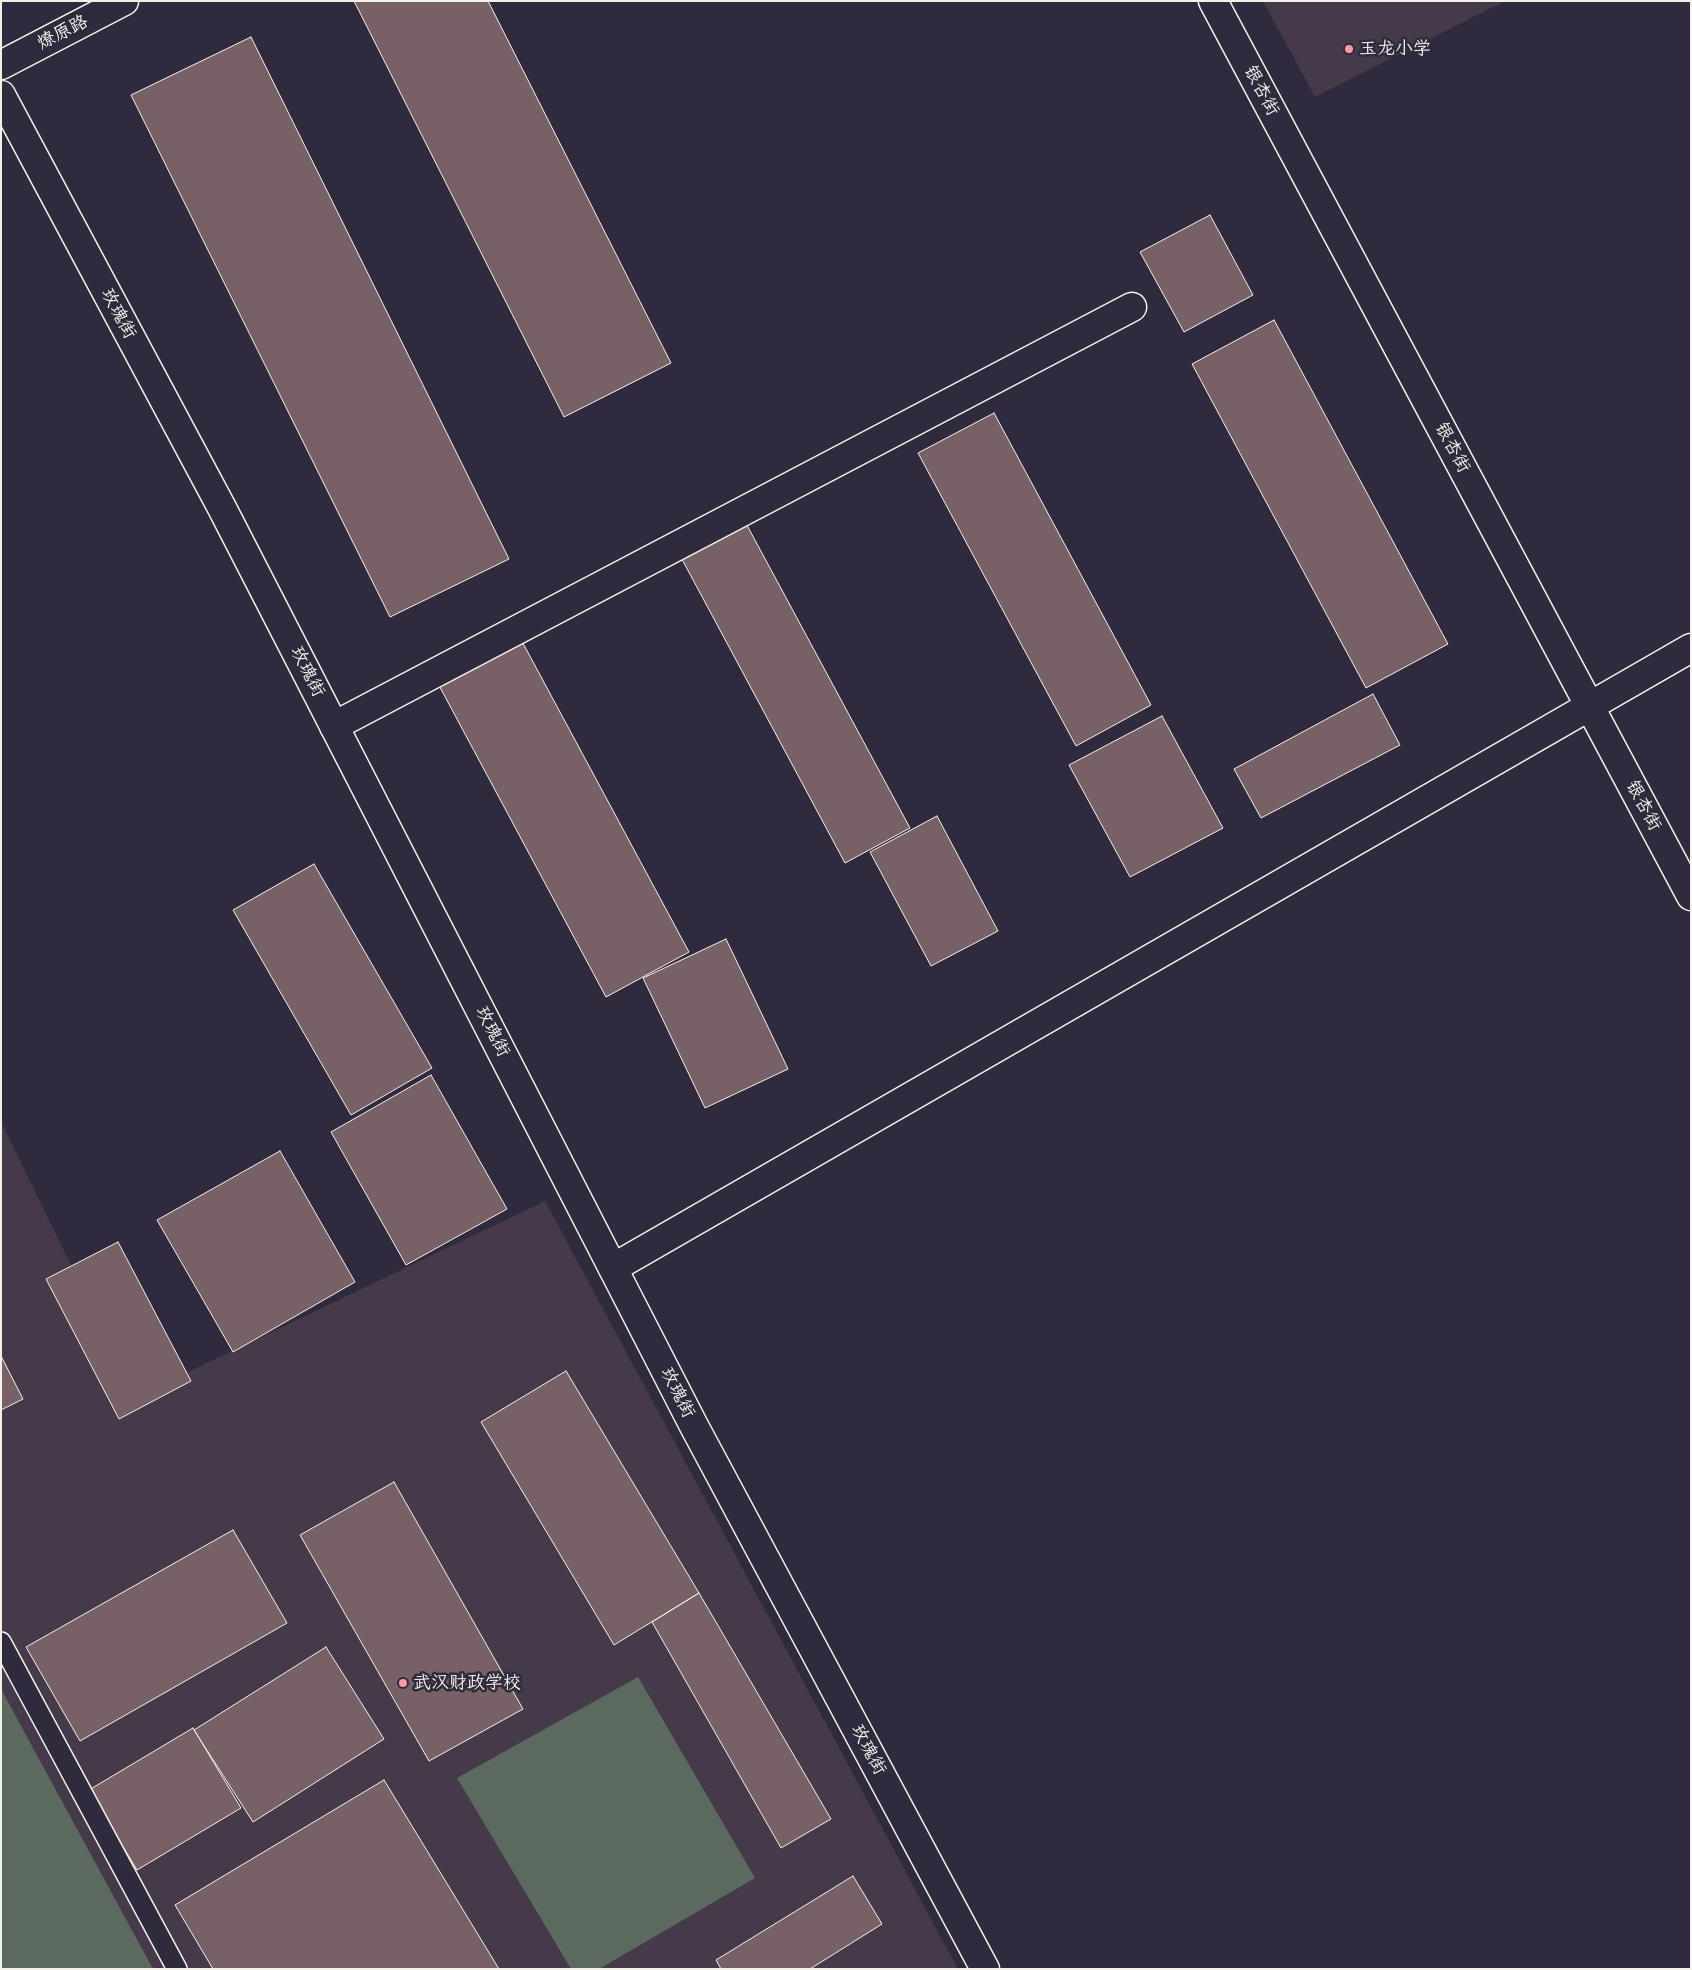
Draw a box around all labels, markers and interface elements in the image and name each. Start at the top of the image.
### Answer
street label: 燎原路 [34,11,92,55]
place label: 玉龙小学 [1359,38,1431,60]
marker: 玉龙小学 [1343,43,1355,55]
street label: 银杏街 [1239,62,1283,120]
street label: 玫瑰街 [96,285,140,343]
street label: 银杏街 [1430,419,1474,477]
street label: 玫瑰街 [285,643,329,701]
street label: 银杏街 [1621,777,1665,835]
street label: 玫瑰街 [470,1003,514,1061]
street label: 玫瑰街 [655,1364,699,1422]
place label: 武汉财政学校 [413,1672,521,1694]
marker: 武汉财政学校 [397,1677,409,1689]
street label: 玫瑰街 [846,1721,890,1779]

